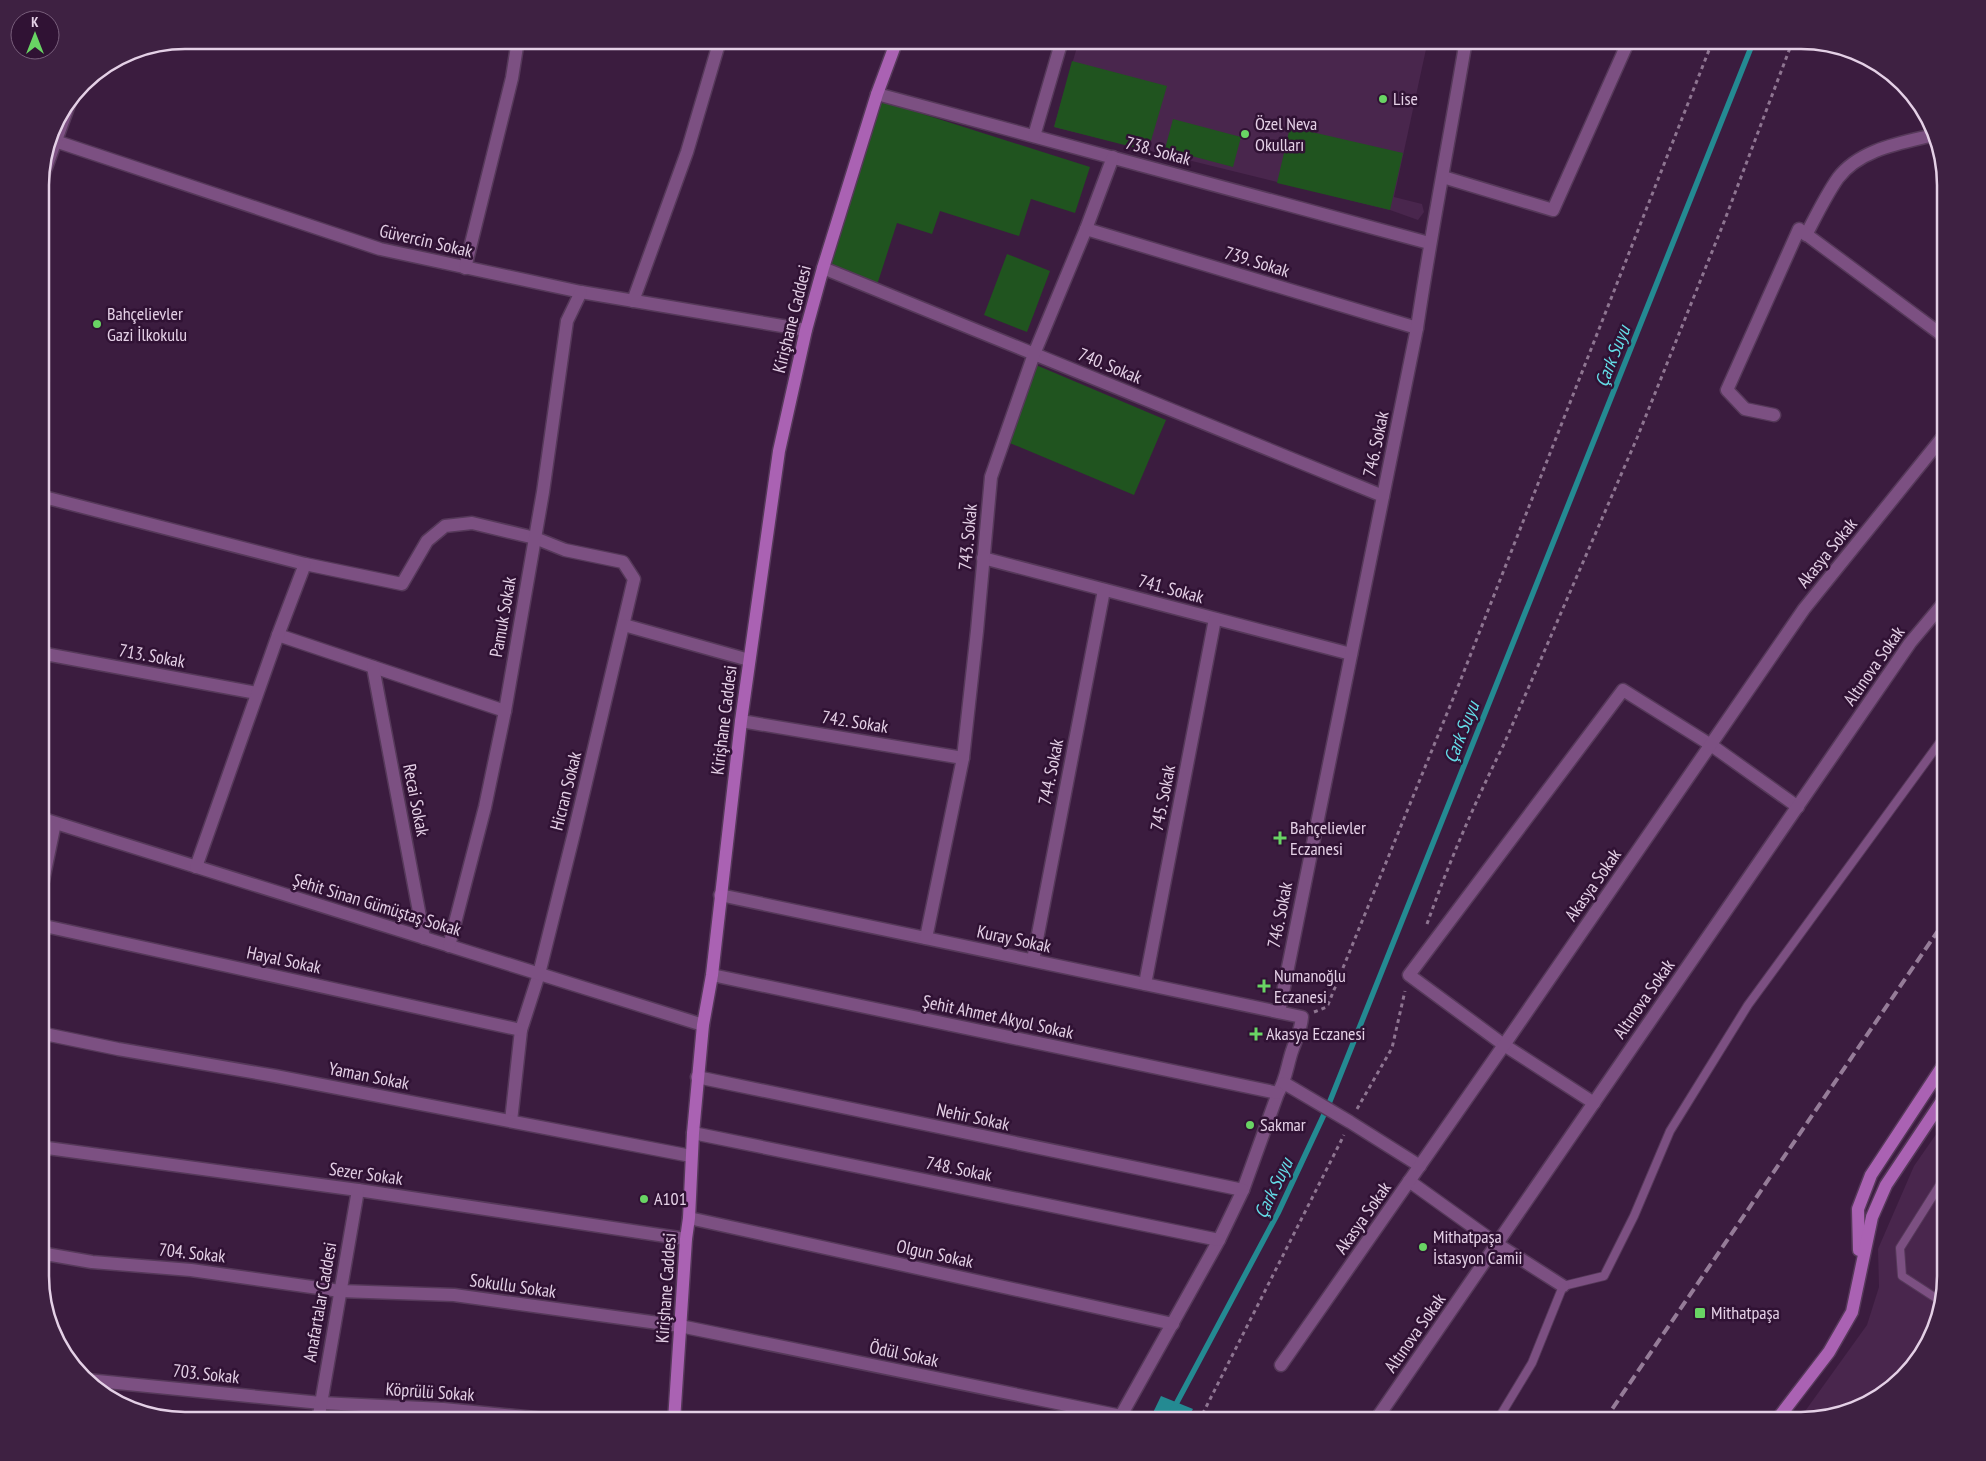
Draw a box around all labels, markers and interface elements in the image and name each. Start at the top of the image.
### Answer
north arrow [10,10,60,60]
text: K [31,13,39,31]
place label: Lise [1393,87,1418,110]
marker: Lise [1377,93,1389,105]
place label: Özel Neva Okulları [1255,112,1317,156]
marker: Özel Neva Okulları [1239,128,1251,140]
street label: 738. Sokak [1123,131,1193,170]
street label: Güvercin Sokak [377,219,475,262]
street label: 739. Sokak [1222,241,1292,282]
street label: Kirişhane Caddesi [767,263,816,375]
place label: Bahçelievler Gazi İlkokulu [107,302,187,346]
marker: Bahçelievler Gazi İlkokulu [91,318,103,330]
water label: Çark Suyu [1589,320,1636,390]
street label: 740. Sokak [1075,342,1145,389]
street label: 746. Sokak [1357,409,1394,479]
street label: 743. Sokak [953,503,982,571]
street label: Akasya Sokak [1791,513,1862,592]
street label: 741. Sokak [1136,569,1206,608]
street label: Pamuk Sokak [484,575,521,659]
street label: Altınova Sokak [1838,622,1909,710]
street label: 713. Sokak [117,638,187,673]
street label: Kirişhane Caddesi [705,664,742,776]
water label: Çark Suyu [1438,696,1485,766]
street label: 742. Sokak [820,705,890,738]
street label: 744. Sokak [1033,737,1068,807]
street label: Hicran Sokak [545,749,586,833]
street label: Recai Sokak [398,762,435,838]
street label: 745. Sokak [1145,763,1180,833]
place label: Bahçelievler Eczanesi [1290,816,1366,860]
marker: Bahçelievler Eczanesi [1274,832,1286,844]
street label: Akasya Sokak [1559,844,1626,925]
street label: Şehit Sinan Gümüştaş Sokak [290,868,464,941]
street label: 746. Sokak [1262,880,1297,950]
street label: Kuray Sokak [975,919,1053,958]
street label: Hayal Sokak [245,940,323,979]
street label: Altınova Sokak [1608,955,1679,1043]
place label: Numanoğlu Eczanesi [1274,964,1346,1008]
marker: Numanoğlu Eczanesi [1258,980,1270,992]
street label: Şehit Ahmet Akyol Sokak [920,989,1076,1044]
place label: Akasya Eczanesi [1266,1022,1366,1045]
marker: Akasya Eczanesi [1250,1028,1262,1040]
street label: Yaman Sokak [327,1056,411,1095]
street label: Nehir Sokak [934,1098,1012,1135]
place label: Sakmar [1260,1113,1306,1136]
marker: Sakmar [1244,1119,1256,1131]
street label: 748. Sokak [924,1151,994,1186]
water label: Çark Suyu [1248,1152,1299,1222]
street label: Sezer Sokak [328,1157,404,1190]
street label: Akasya Sokak [1329,1177,1396,1258]
place label: A101 [654,1187,687,1210]
marker: A101 [638,1193,650,1205]
place label: Mithatpaşa İstasyon Camii [1433,1225,1523,1269]
street label: Kirişhane Caddesi [650,1232,681,1344]
street label: Olgun Sokak [895,1234,976,1273]
street label: 704. Sokak [158,1238,226,1267]
street label: Anafartalar Caddesi [298,1240,341,1364]
marker: Mithatpaşa İstasyon Camii [1417,1241,1429,1253]
street label: Sokullu Sokak [468,1268,558,1303]
street label: Altınova Sokak [1379,1289,1450,1377]
place label: Mithatpaşa [1711,1301,1780,1324]
marker: Mithatpaşa [1693,1306,1707,1320]
street label: Ödül Sokak [867,1335,941,1372]
street label: 703. Sokak [172,1359,240,1388]
street label: Köprülü Sokak [385,1377,475,1406]

